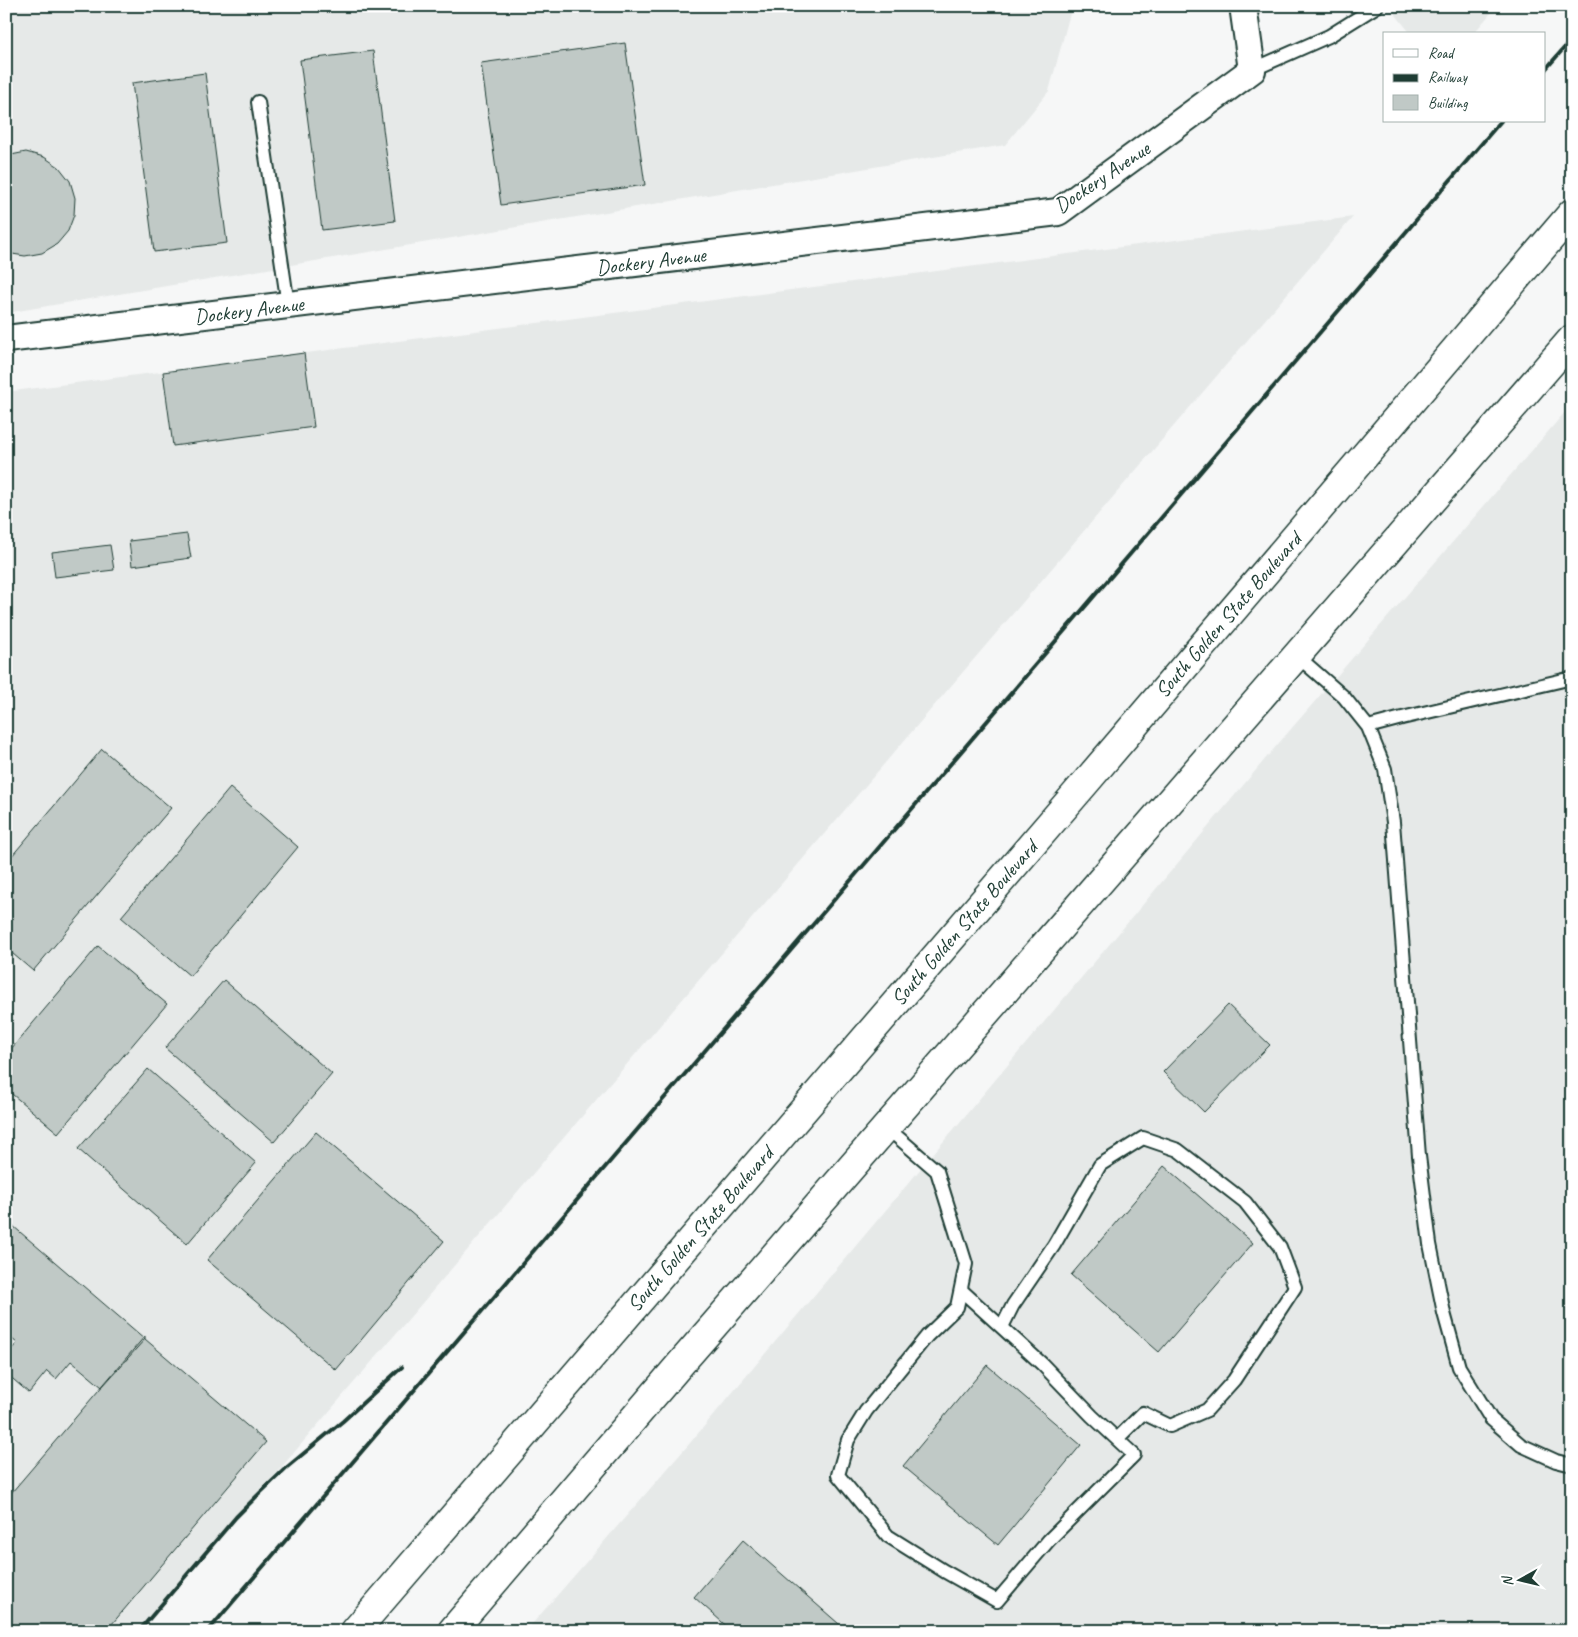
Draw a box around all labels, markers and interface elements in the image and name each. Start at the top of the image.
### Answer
legend [1383,32,1546,122]
text: Road [1428,44,1455,63]
text: Railway [1428,68,1469,87]
text: Building [1428,94,1468,113]
street label: Dockery Avenue [1049,135,1156,218]
street label: Dockery Avenue [595,241,708,281]
street label: Dockery Avenue [193,290,306,330]
street label: South Golden State Boulevard [1149,524,1309,703]
street label: South Golden State Boulevard [885,832,1045,1011]
street label: South Golden State Boulevard [621,1138,781,1317]
north arrow [1496,1554,1546,1604]
text: N [1498,1574,1517,1587]

